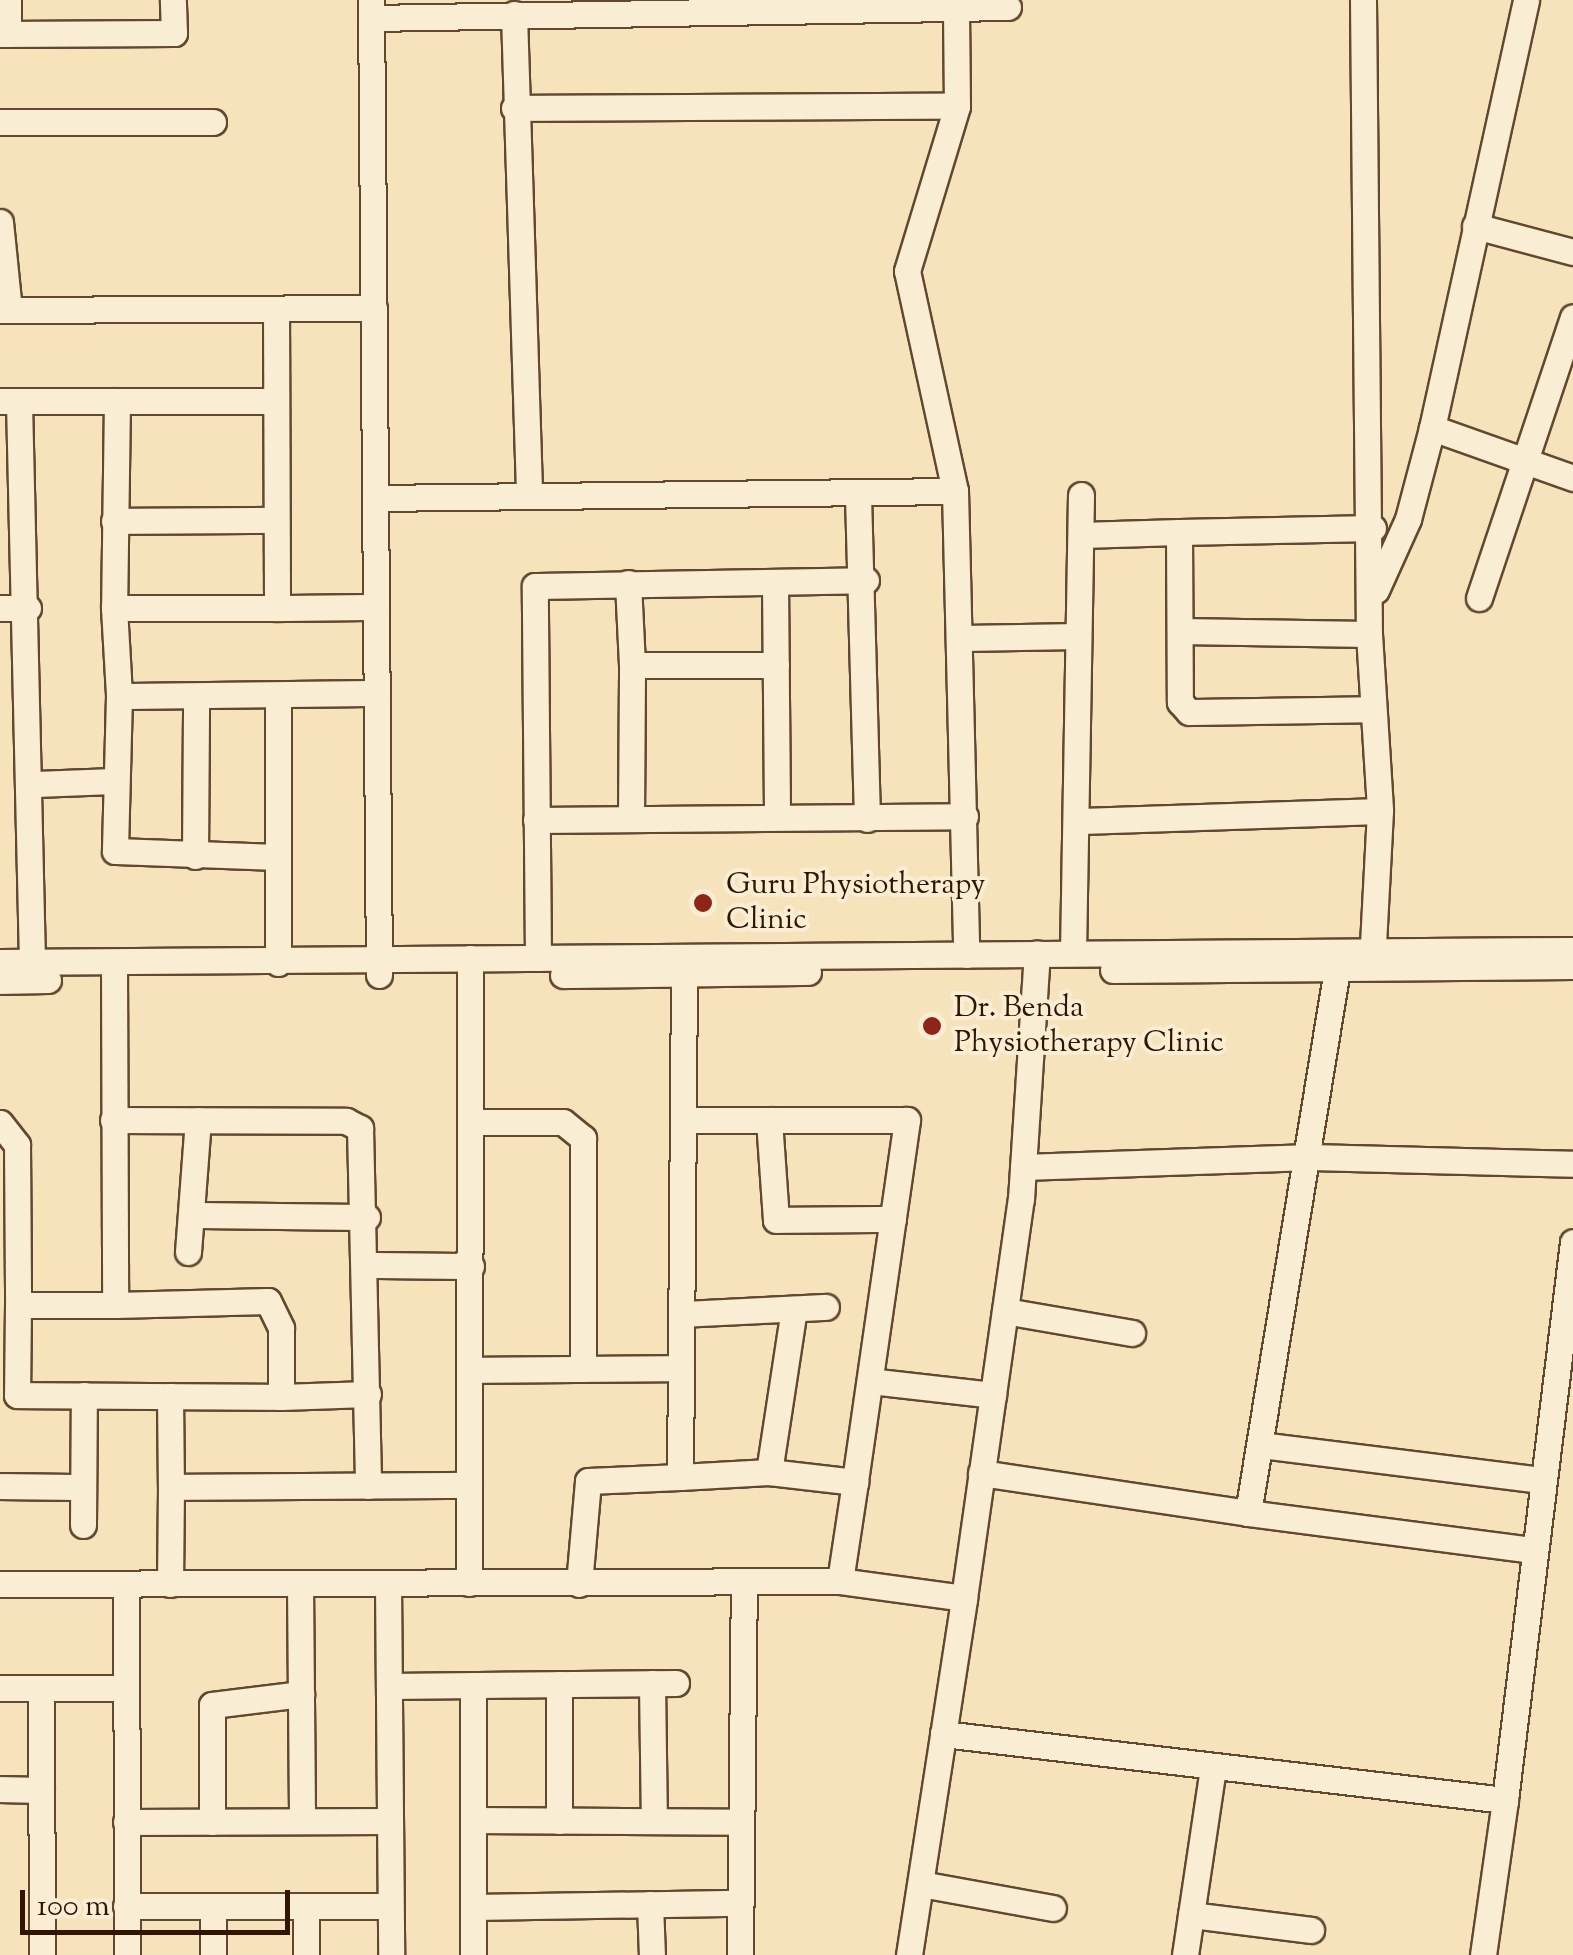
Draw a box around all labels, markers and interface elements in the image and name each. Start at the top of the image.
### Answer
place label: Guru Physiotherapy Clinic [726,868,985,938]
marker: Guru Physiotherapy Clinic [690,890,716,916]
place label: Dr. Benda Physiotherapy Clinic [954,991,1224,1062]
marker: Dr. Benda Physiotherapy Clinic [919,1013,945,1039]
scale bar [25,1870,295,1932]
text: 100 m [37,1886,110,1929]

